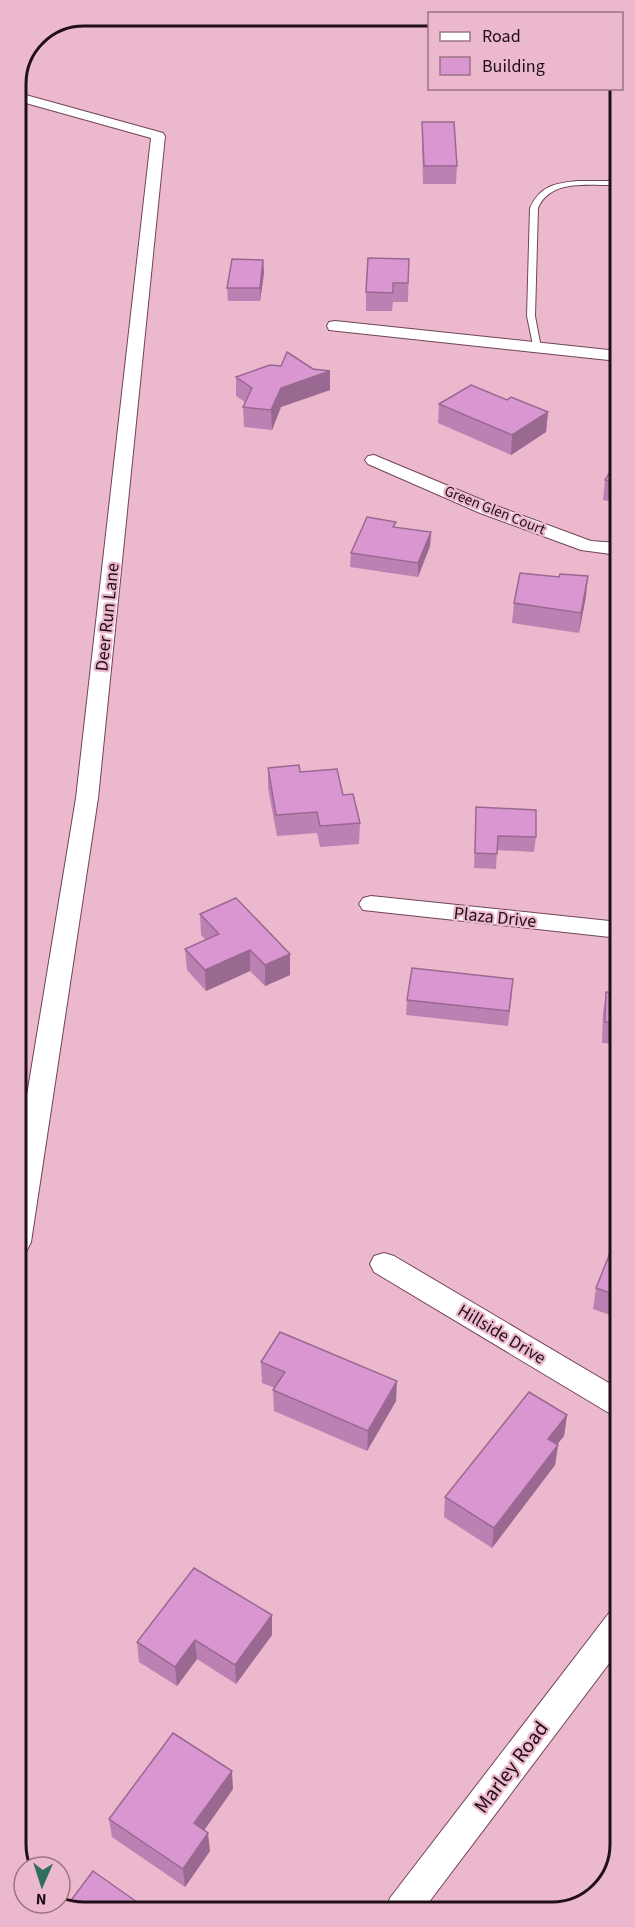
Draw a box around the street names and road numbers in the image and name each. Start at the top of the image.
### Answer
street label: Green Glen Court [441,481,548,540]
street label: Deer Run Lane [89,562,126,672]
street label: Plaza Drive [452,901,537,934]
street label: Hillside Drive [453,1298,551,1371]
street label: Marley Road [466,1715,556,1819]

